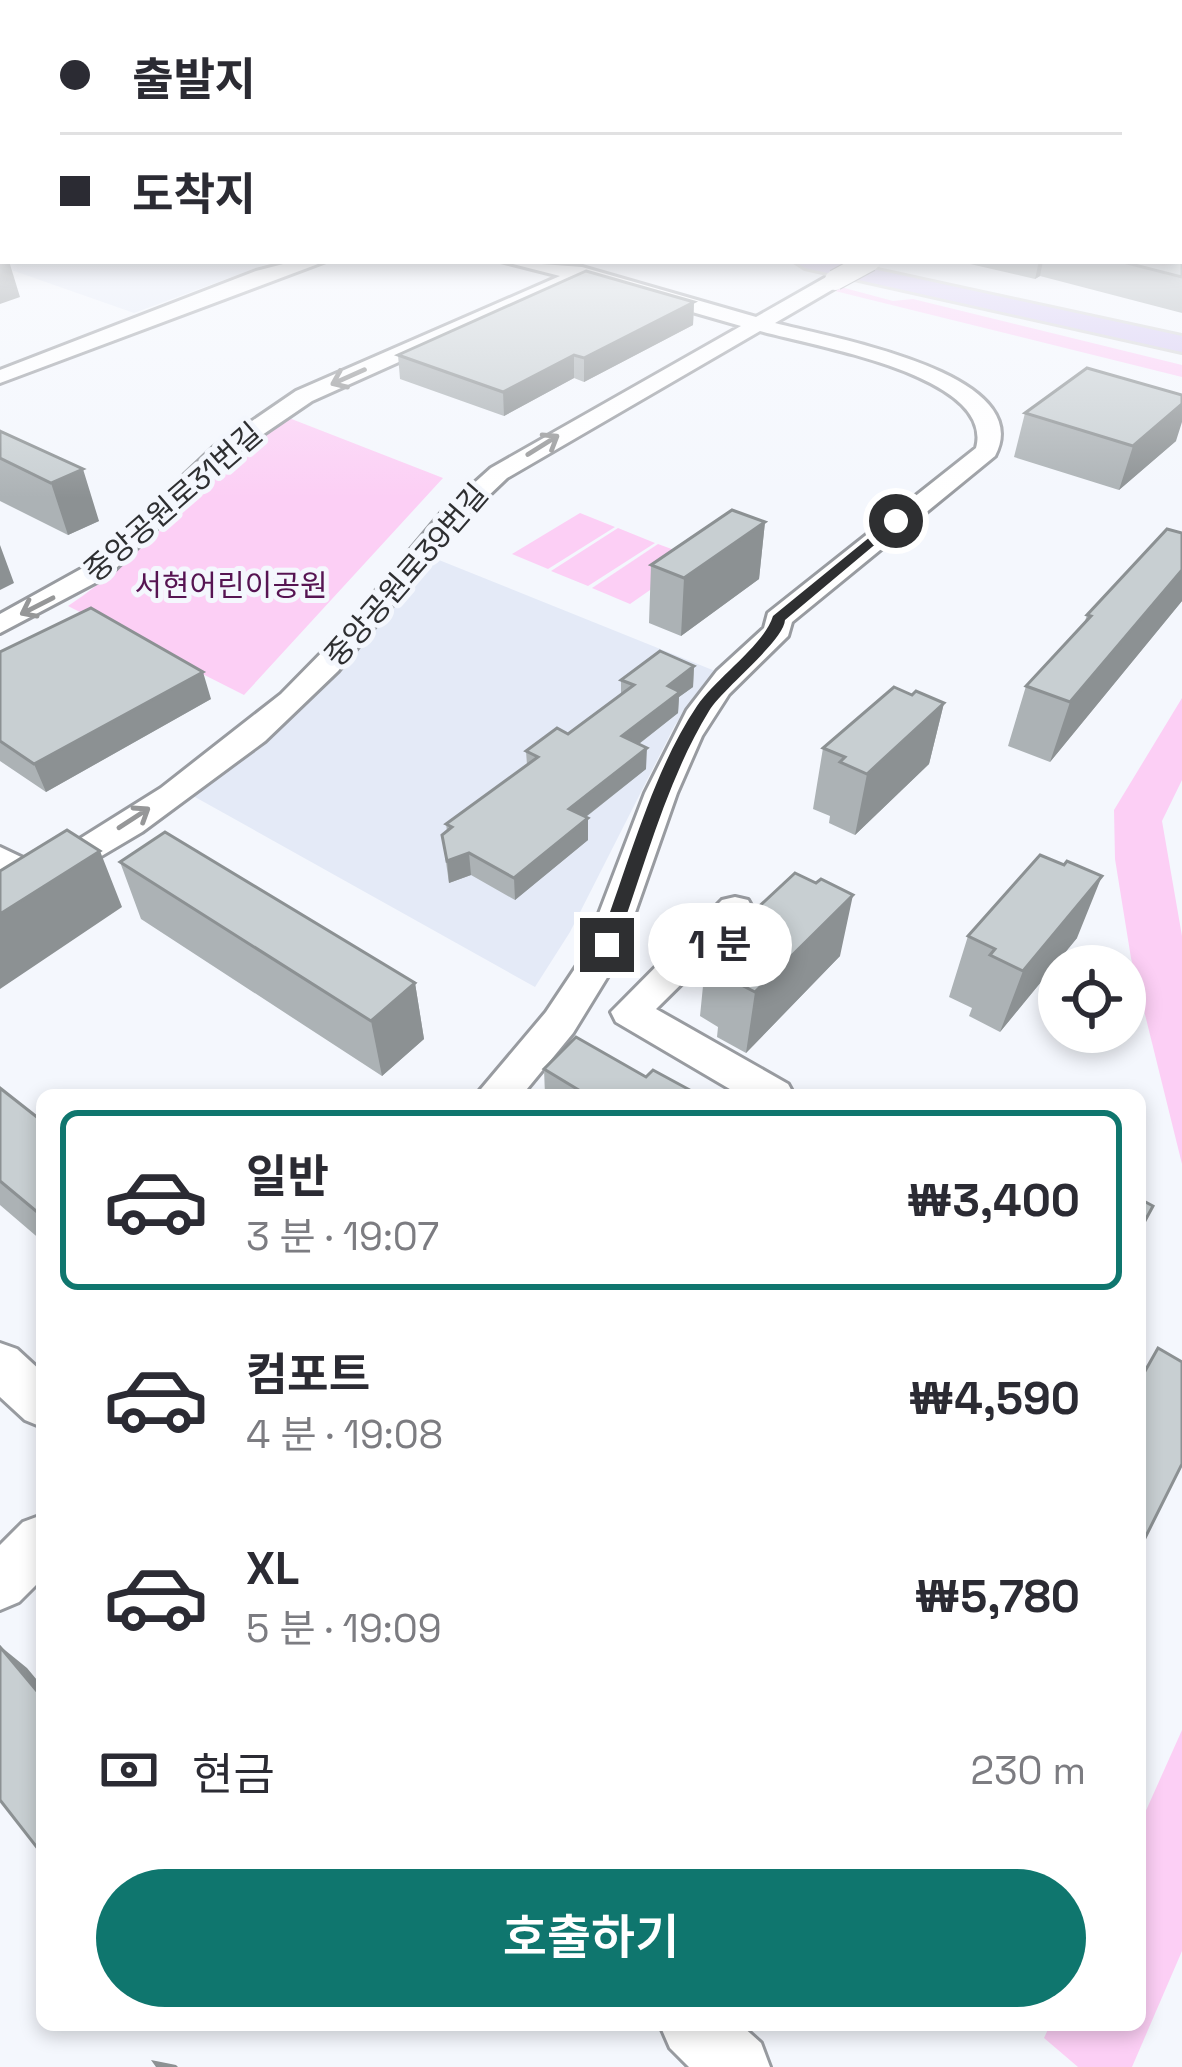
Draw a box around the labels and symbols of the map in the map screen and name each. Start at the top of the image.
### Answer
one-way arrow [331,367,367,389]
street label: 중앙공원로31번길 [76,414,270,590]
one-way arrow [525,433,559,457]
street label: 중앙공원로39번길 [316,476,496,674]
route start [869,494,923,548]
park label: 서현어린이공원 [134,566,328,605]
one-way arrow [20,596,55,619]
one-way arrow [117,806,151,831]
callout: 1 분 [649,903,793,987]
route end [580,918,634,972]

